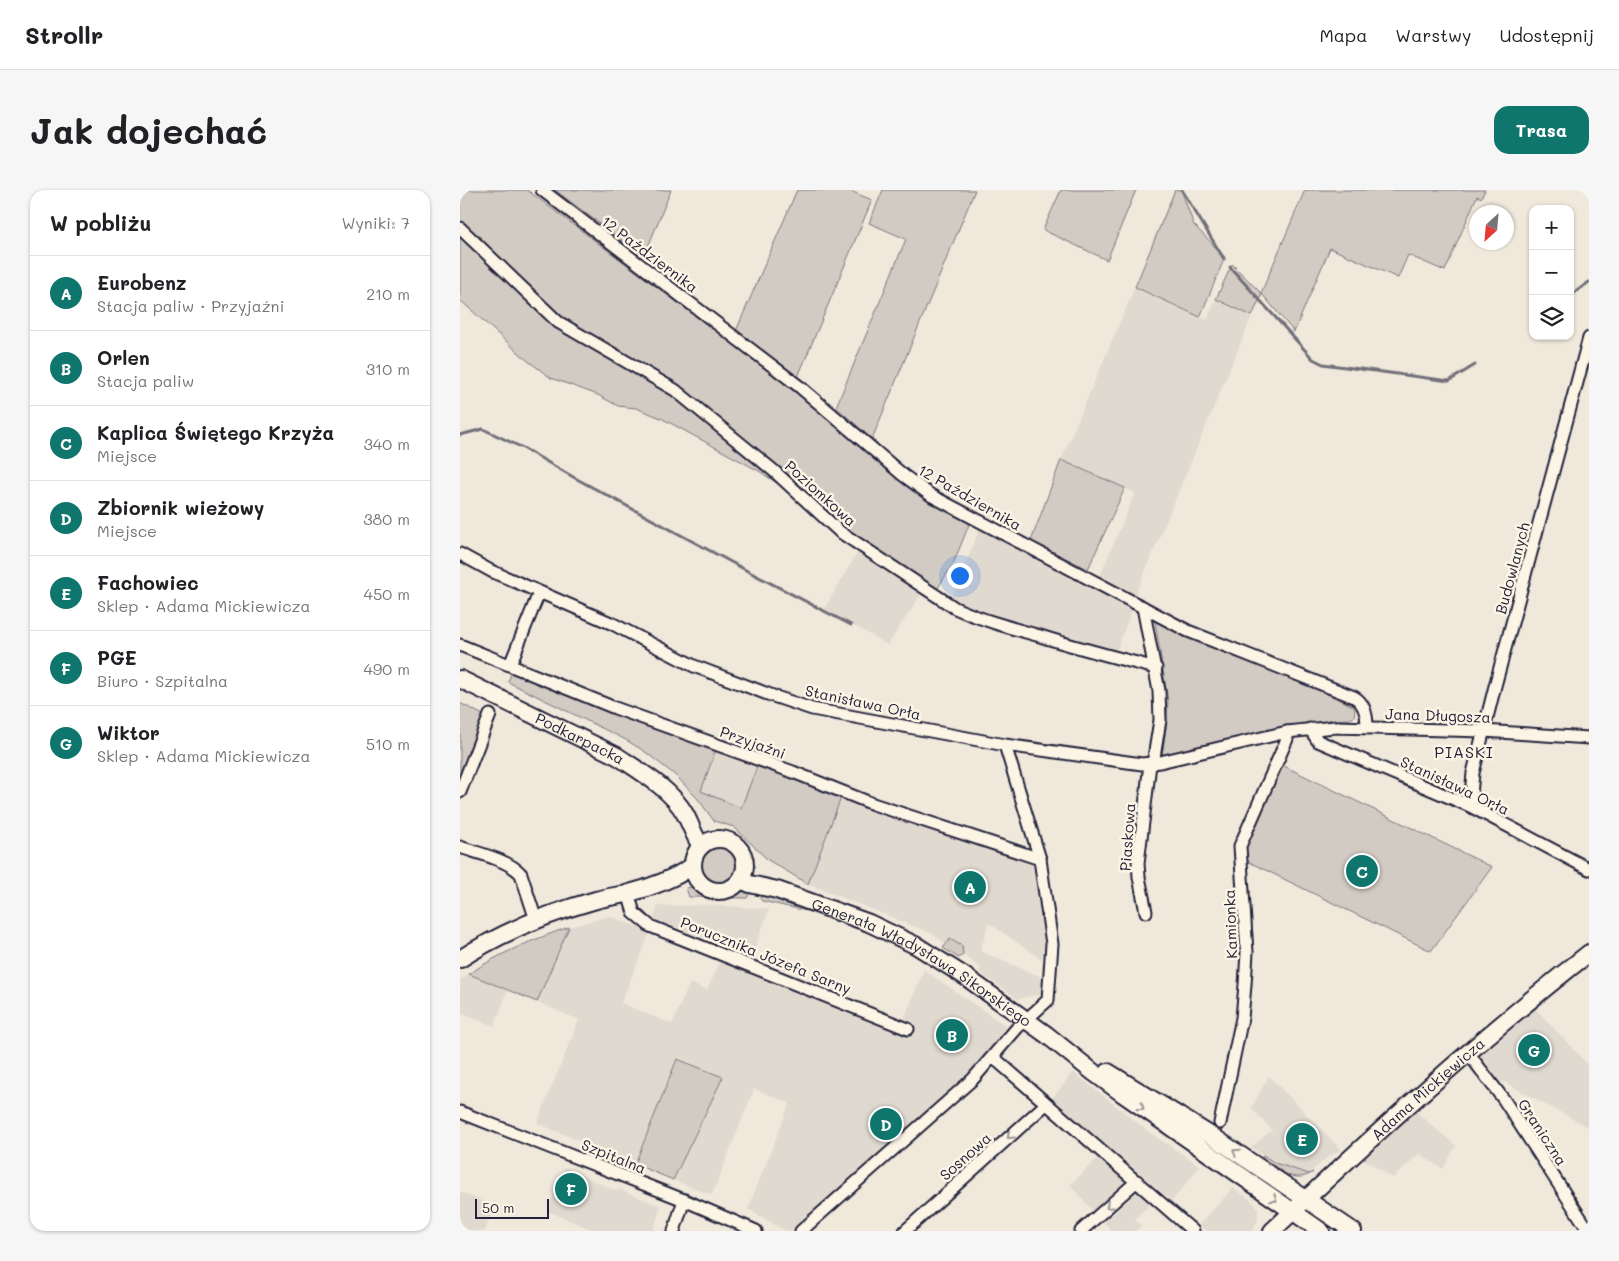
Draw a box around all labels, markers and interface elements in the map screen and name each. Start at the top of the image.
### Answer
text: Strollr [25,19,103,50]
text: Mapa [1319,23,1367,47]
text: Warstwy [1395,23,1471,47]
text: Udostępnij [1499,23,1594,47]
button: Trasa [1494,106,1589,154]
text: Jak dojechać [30,107,267,153]
north arrow [1469,205,1514,250]
map controls [1529,205,1574,340]
button: + [1529,205,1574,250]
text: W pobliżu [50,209,151,236]
street label: 12 Października [598,211,702,297]
text: Wyniki: 7 [341,212,410,233]
button: − [1529,250,1574,295]
text: Eurobenz [97,270,187,295]
text: A [60,283,72,304]
text: 210 m [366,283,410,304]
text: Stacja paliw · Przyjaźni [97,295,284,316]
button: layers [1529,295,1574,340]
text: Orlen [97,345,150,370]
text: B [61,358,71,379]
text: 310 m [366,358,410,379]
text: Stacja paliw [97,370,194,391]
text: Kaplica Świętego Krzyża [97,420,334,445]
text: C [60,433,72,454]
text: 340 m [363,433,410,454]
text: Miejsce [97,445,157,466]
street label: Poziomkowa [781,456,861,530]
street label: 12 Października [915,459,1025,535]
text: Zbiornik wieżowy [97,495,264,520]
text: D [60,508,72,529]
text: 380 m [363,508,410,529]
text: Miejsce [97,520,157,541]
street label: Budowlanych [1490,520,1534,616]
your location [947,563,973,589]
text: Fachowiec [97,570,199,595]
text: E [61,583,71,604]
text: 450 m [364,583,410,604]
text: Sklep · Adama Mickiewicza [97,595,310,616]
text: PGE [97,645,137,670]
text: F [61,658,71,679]
text: 490 m [363,658,410,679]
text: Biuro · Szpitalna [97,670,228,691]
street label: Stanisława Orła [803,680,923,724]
street label: Jana Długosza [1385,703,1491,727]
street label: Podkarpacka [532,708,629,769]
text: Wiktor [97,720,160,745]
street label: Przyjaźni [717,721,789,763]
text: G [60,733,72,754]
text: 510 m [366,733,410,754]
district label: PIASKI [1434,741,1494,762]
text: Sklep · Adama Mickiewicza [97,745,310,766]
street label: Stanisława Orła [1397,751,1513,819]
street label: Piaskowa [1115,802,1139,872]
pin: C [1346,852,1378,890]
pin: A [954,868,986,906]
street label: Kamionka [1219,889,1241,959]
street label: Generała Władysława Sikorskiego [809,893,1036,1031]
street label: Porucznika Józefa Sarny [678,912,854,998]
pin: B [936,1016,968,1054]
pin: G [1518,1031,1550,1069]
street label: Adama Mickiewicza [1367,1033,1489,1144]
street label: Graniczna [1514,1095,1572,1169]
one-way arrow [1135,1101,1144,1110]
pin: D [870,1105,902,1143]
pin: E [1286,1120,1318,1158]
street label: Sosnowa [935,1128,995,1184]
one-way arrow [1006,1130,1015,1139]
street label: Szpitalna [579,1134,649,1178]
one-way arrow [1232,1149,1241,1158]
pin: F [555,1170,587,1208]
one-way arrow [1269,1193,1278,1203]
scale bar [475,1196,549,1219]
text: 50 m [482,1198,514,1217]
one-way arrow [1106,1200,1115,1209]

